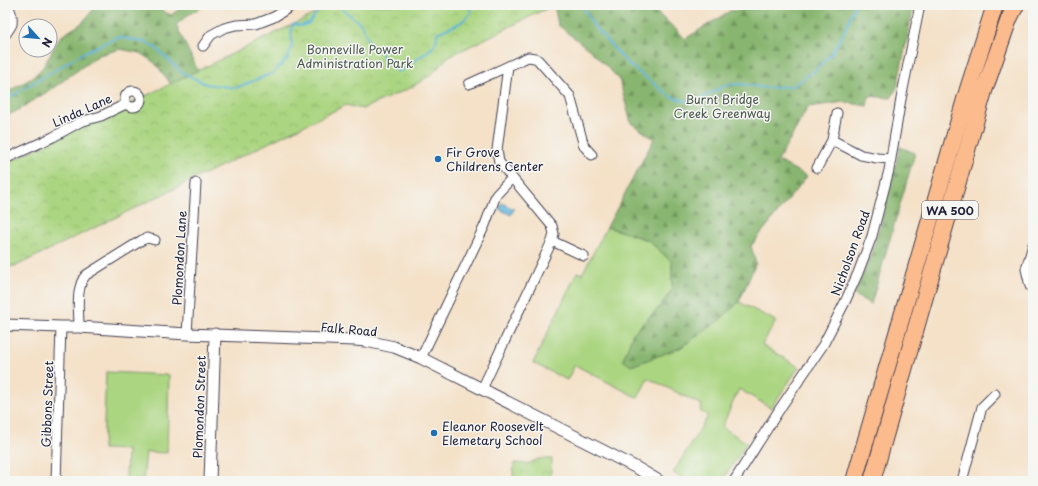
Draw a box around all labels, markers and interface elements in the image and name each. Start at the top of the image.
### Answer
north arrow [18,18,58,58]
text: N [38,35,57,51]
park label: Bonneville Power Administration Park [297,40,413,72]
street label: Linda Lane [49,89,115,131]
park label: Burnt Bridge Creek Greenway [674,90,770,122]
place label: Fir Grove Childrens Center [446,143,544,175]
marker: Fir Grove Childrens Center [433,154,443,164]
road number: WA 500 [922,201,978,219]
street label: Nicholson Road [826,208,874,298]
street label: Plomondon Lane [168,210,190,306]
street label: Falk Road [320,318,378,340]
street label: Plomondon Street [188,355,210,459]
street label: Gibbons Street [36,360,58,448]
place label: Eleanor Roosevelt Elemetary School [442,417,544,449]
marker: Eleanor Roosevelt Elemetary School [429,428,439,438]

